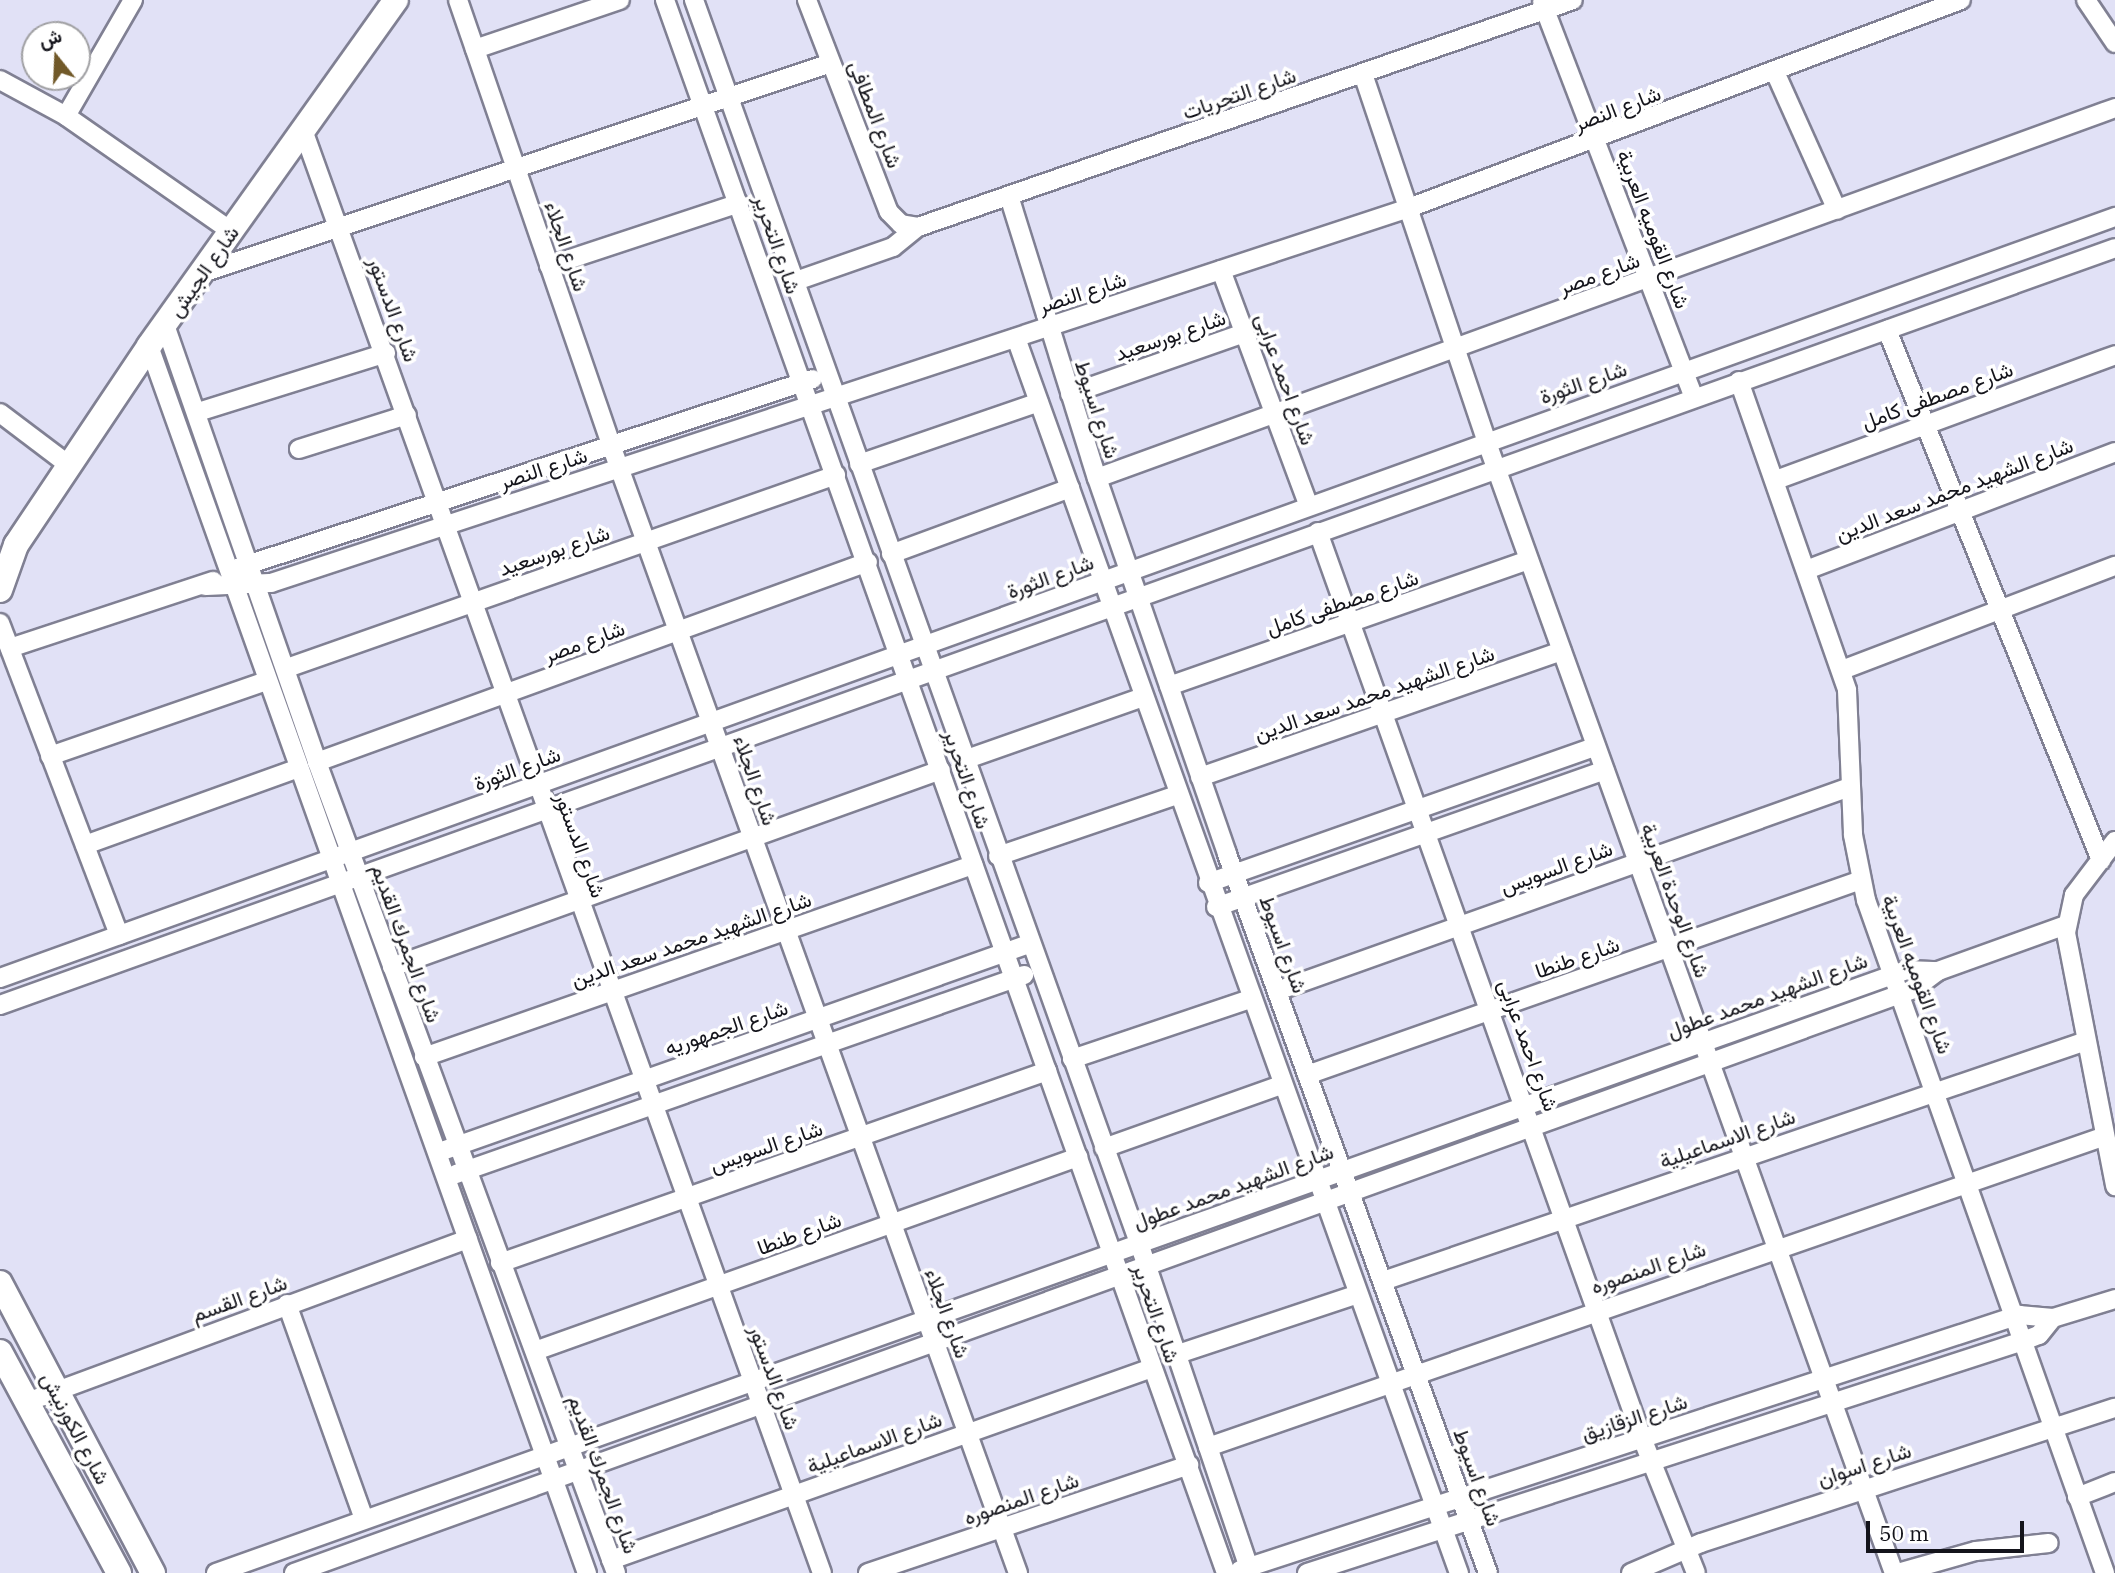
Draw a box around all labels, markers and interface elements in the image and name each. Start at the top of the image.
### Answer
north arrow [21,21,91,91]
text: ش [36,23,65,53]
street label: شارع المطافى [844,57,908,171]
street label: شارع التحريات [1179,62,1299,124]
street label: شارع النصر [1570,80,1664,136]
street label: شارع القوميه العربية [1612,146,1696,312]
street label: شارع التحرير [749,191,807,297]
street label: شارع الجلاء [540,198,594,294]
street label: شارع الجيش [162,220,244,322]
street label: شارع مصر [1555,247,1643,299]
street label: شارع الدستور [363,253,425,365]
street label: شارع النصر [1035,266,1129,318]
street label: شارع بورسعيد [1111,304,1229,366]
street label: شارع احمد عرابى [1250,310,1322,448]
street label: شارع الثورة [1536,355,1630,409]
street label: شارع مصطفى كامل [1858,356,2016,434]
street label: شارع اسيوط [1070,357,1126,461]
street label: شارع الشهيد محمد سعد الدين [1832,432,2076,546]
street label: شارع النصر [496,442,590,494]
street label: شارع بورسعيد [495,519,613,581]
street label: شارع الثورة [1003,549,1097,603]
street label: شارع مصطفى كامل [1262,564,1422,640]
street label: شارع مصر [540,615,628,667]
street label: شارع الشهيد محمد سعد الدين [1250,640,1498,746]
street label: شارع التحرير [939,726,997,832]
street label: شارع الجلاء [729,732,783,828]
street label: شارع الثورة [470,741,564,795]
street label: شارع الدستور [550,789,612,901]
street label: شارع الوحدة العربية [1636,819,1716,981]
street label: شارع السويس [1496,835,1616,899]
street label: شارع الجمرك القديم [367,860,447,1026]
street label: شارع الشهيد محمد سعد الدين [567,886,815,992]
street label: شارع القوميه العربية [1877,891,1959,1057]
street label: شارع اسيوط [1255,892,1313,996]
street label: شارع طنطا [1532,931,1622,983]
street label: شارع الشهيد محمد عطول [1663,947,1871,1043]
street label: شارع احمد عرابى [1493,976,1565,1114]
street label: شارع الجمهوريه [661,994,791,1060]
street label: شارع الاسماعيلية [1656,1103,1798,1173]
street label: شارع السويس [706,1115,826,1177]
street label: شارع الشهيد محمد عطول [1129,1138,1337,1234]
street label: شارع طنطا [754,1206,844,1260]
street label: شارع المنصوره [1587,1236,1709,1298]
street label: شارع التحرير [1128,1260,1186,1366]
street label: شارع الجلاء [920,1265,976,1361]
street label: شارع القسم [188,1269,290,1327]
street label: شارع الدستور [744,1321,806,1433]
street label: شارع الكورنيش [36,1368,116,1488]
street label: شارع الزقازيق [1578,1388,1690,1446]
street label: شارع الجمرك القديم [564,1391,644,1557]
street label: شارع الاسماعيلية [803,1406,945,1478]
street label: شارع اسيوط [1449,1425,1507,1529]
street label: شارع اسوان [1814,1437,1914,1491]
street label: شارع المنصوره [960,1467,1082,1529]
scale bar [1870,1506,2028,1550]
text: 50 m [1879,1519,1929,1547]

